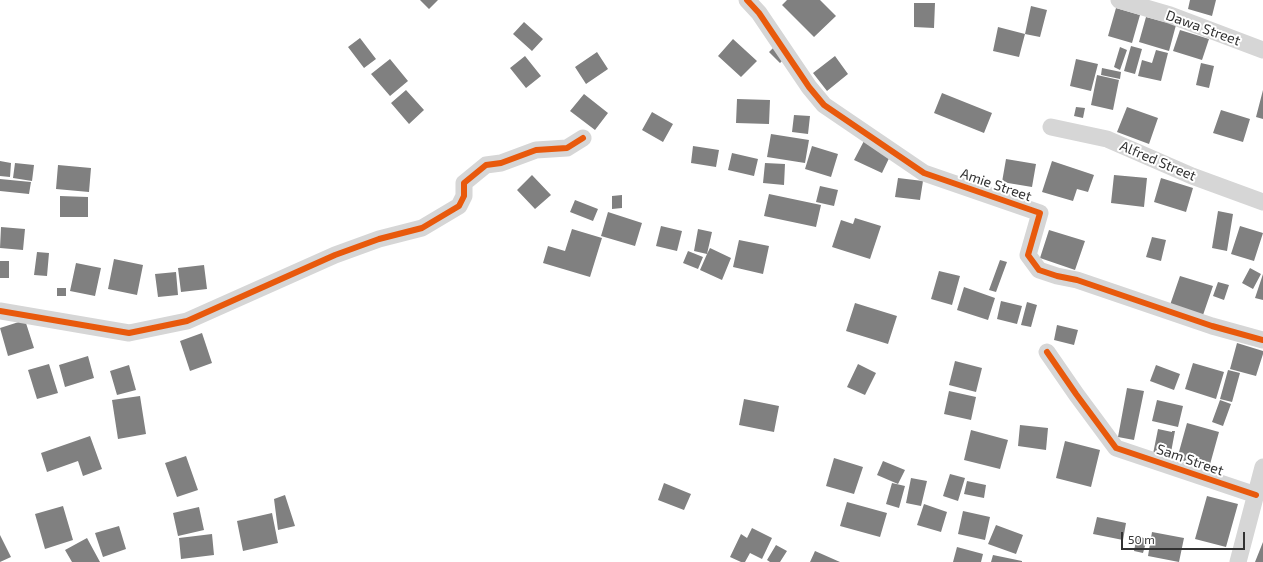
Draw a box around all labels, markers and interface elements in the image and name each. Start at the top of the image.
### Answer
street label: Dawa Street [1163,7,1243,49]
street label: Alfred Street [1117,137,1199,185]
street label: Amie Street [958,165,1034,205]
street label: Sam Street [1154,441,1226,479]
scale bar [1123,524,1247,550]
text: 50 m [1128,532,1155,546]

